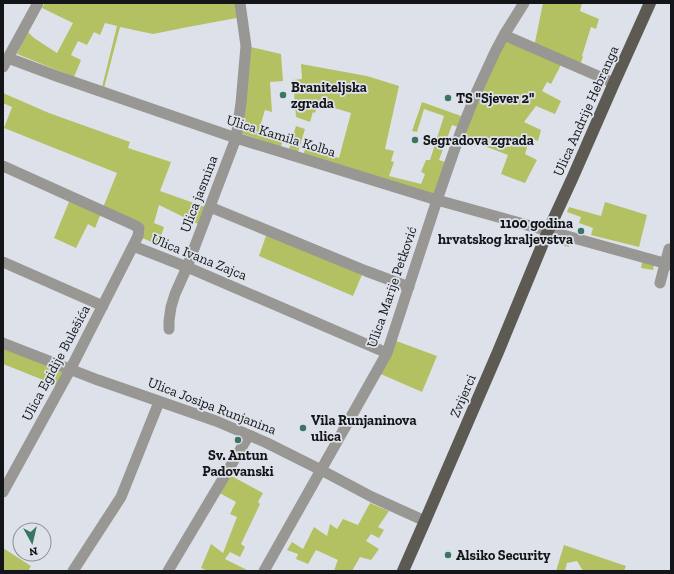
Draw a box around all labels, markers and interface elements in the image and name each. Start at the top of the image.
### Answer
street label: Ulica Andrije Hebranga [550,43,623,179]
place label: Braniteljska zgrada [291,79,367,112]
marker: Braniteljska zgrada [278,90,288,100]
place label: TS "Sjever 2" [456,90,534,107]
marker: TS "Sjever 2" [443,93,453,103]
street label: Ulica Kamila Kolba [224,111,338,161]
place label: Segradova zgrada [423,132,534,149]
marker: Segradova zgrada [410,135,420,145]
street label: Ulica jasmina [176,153,222,235]
place label: 1100 godina hrvatskog kraljevstva [438,215,573,248]
street label: Ulica Marije Petković [363,224,421,350]
marker: 1100 godina hrvatskog kraljevstva [576,226,586,236]
street label: Ulica Ivana Zajca [149,230,249,284]
street label: Ulica Egidije Bulešića [18,302,94,424]
street label: Zvijerci [446,372,480,420]
street label: Ulica Josipa Runjanina [145,374,279,438]
place label: Vila Runjaninova ulica [311,412,417,445]
marker: Vila Runjaninova ulica [298,423,308,433]
marker: Sv. Antun Padovanski [233,435,243,445]
place label: Sv. Antun Padovanski [202,447,274,480]
north arrow [12,522,52,562]
text: N [28,544,38,559]
place label: Alsiko Security [456,547,551,564]
marker: Alsiko Security [443,550,453,560]

